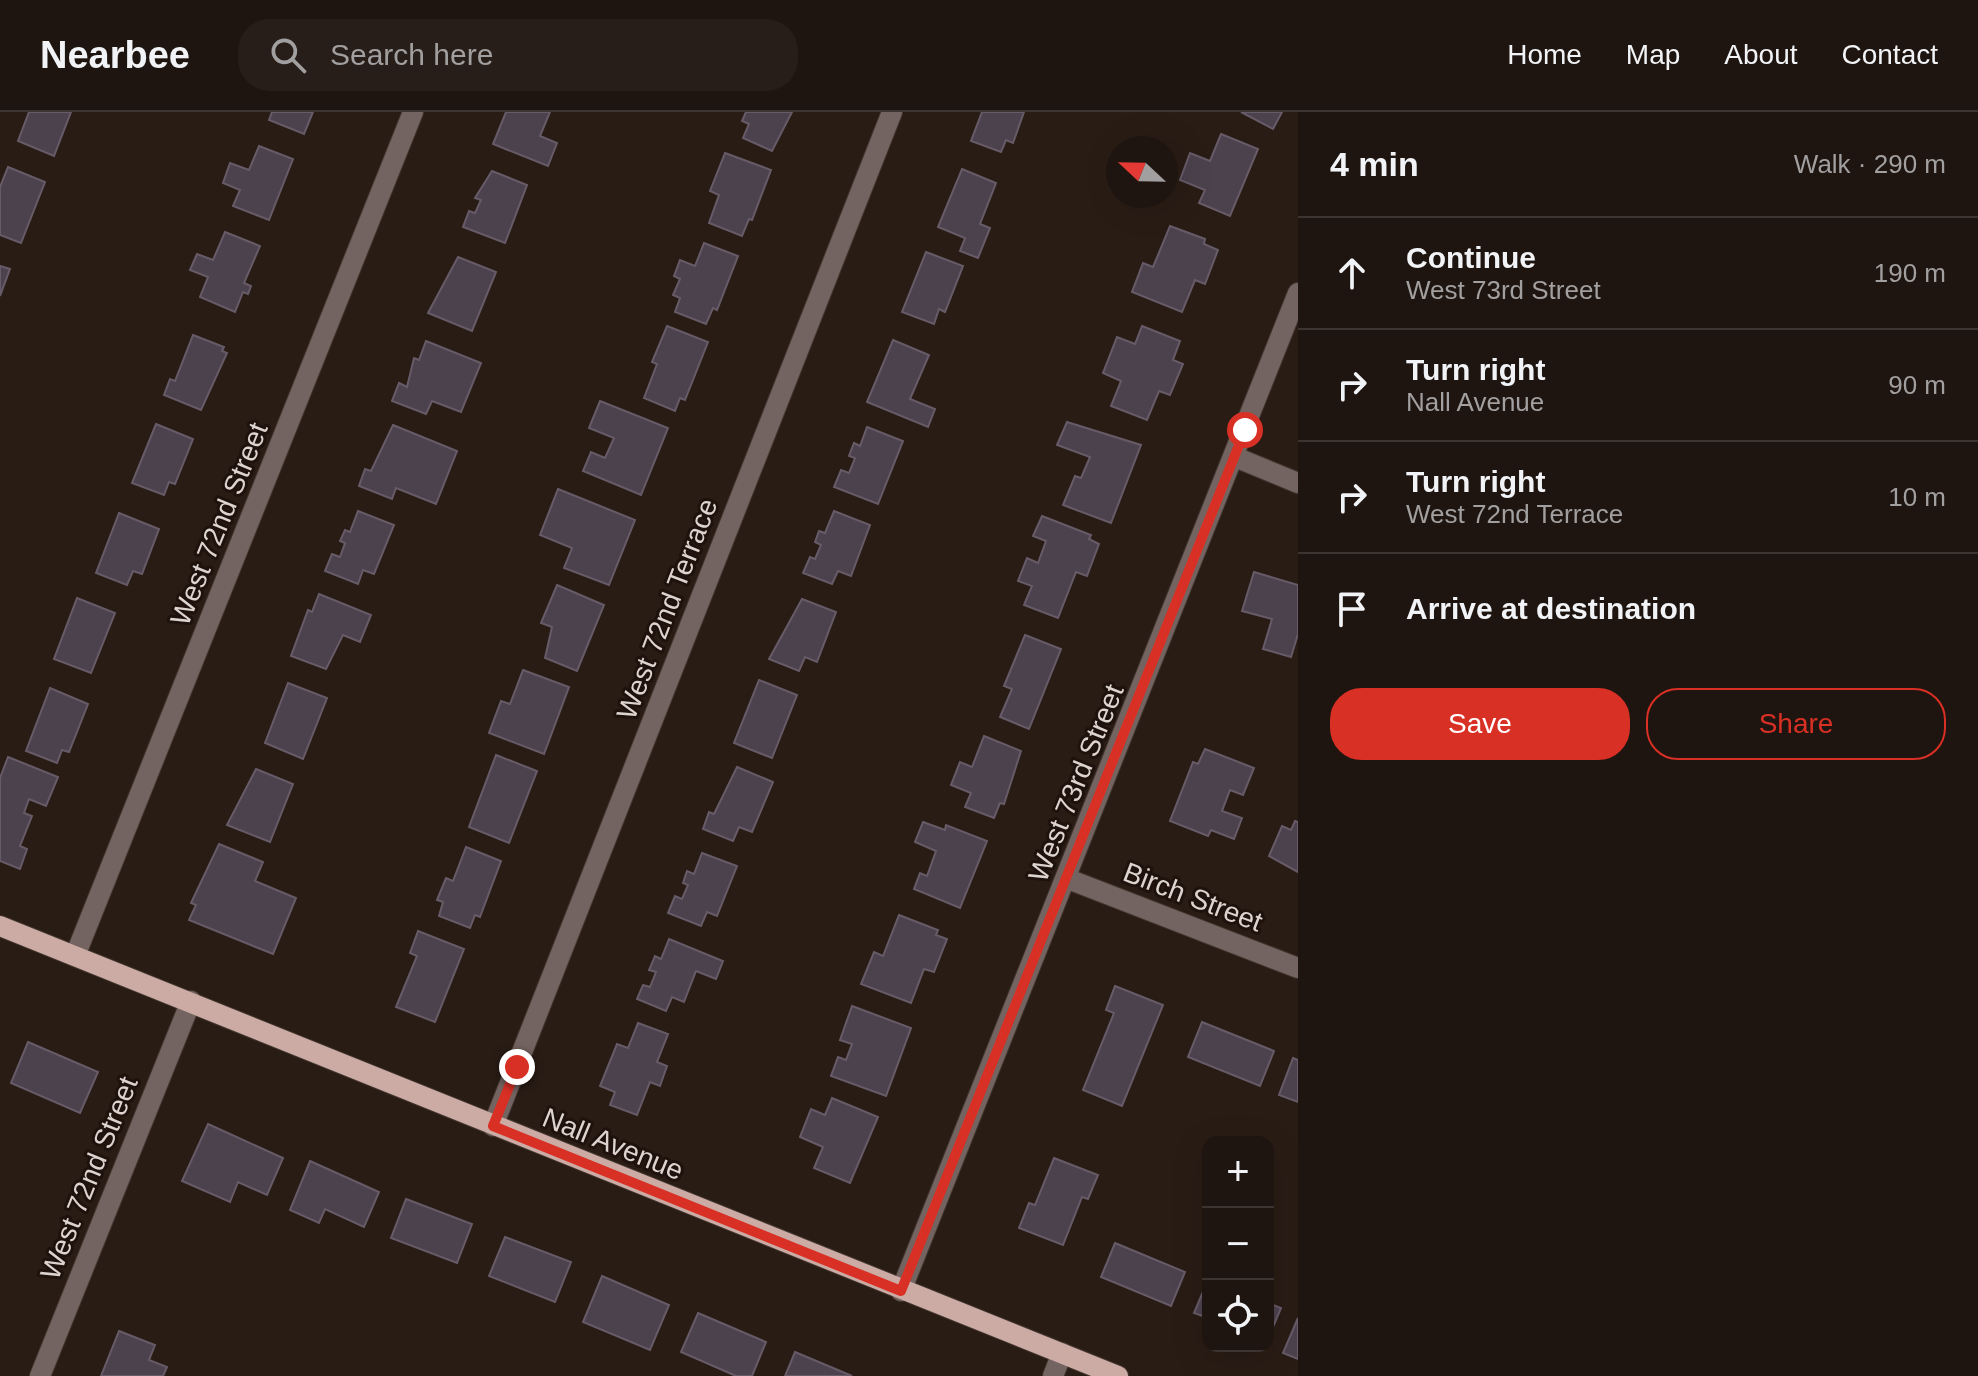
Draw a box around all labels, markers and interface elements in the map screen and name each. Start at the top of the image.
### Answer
search box [238,19,798,91]
icon: search [266,33,310,77]
text: Nearbee [40,34,190,76]
text: Search here [330,38,493,71]
text: Home [1507,39,1582,70]
text: Map [1626,39,1680,70]
text: About [1724,39,1798,70]
text: Contact [1842,39,1938,70]
north arrow [1106,136,1178,208]
text: 4 min [1330,145,1419,183]
text: Walk · 290 m [1794,149,1946,179]
text: Continue [1406,241,1536,274]
icon: ahead [1330,251,1374,295]
text: 190 m [1874,258,1946,288]
text: West 73rd Street [1406,275,1601,305]
text: Turn right [1406,353,1545,386]
icon: right [1330,363,1374,407]
text: 90 m [1888,370,1946,400]
text: Nall Avenue [1406,387,1544,417]
route start [1227,412,1263,448]
street label: West 72nd Street [164,418,274,630]
text: Turn right [1406,465,1545,498]
icon: right [1330,475,1374,519]
text: 10 m [1888,482,1946,512]
street label: West 72nd Terrace [611,494,723,724]
text: West 72nd Terrace [1406,499,1623,529]
icon: arrive [1330,587,1374,631]
text: Arrive at destination [1406,592,1696,625]
street label: West 73rd Street [1022,680,1130,886]
button: Save [1330,688,1630,760]
button: Share [1646,688,1946,760]
street label: Birch Street [1119,856,1267,938]
route end [499,1049,535,1085]
street label: West 72nd Street [34,1072,144,1284]
street label: Nall Avenue [538,1102,688,1186]
map controls [1202,1136,1274,1352]
button: + [1202,1136,1274,1208]
button: − [1202,1208,1274,1280]
button: locate [1202,1280,1274,1352]

